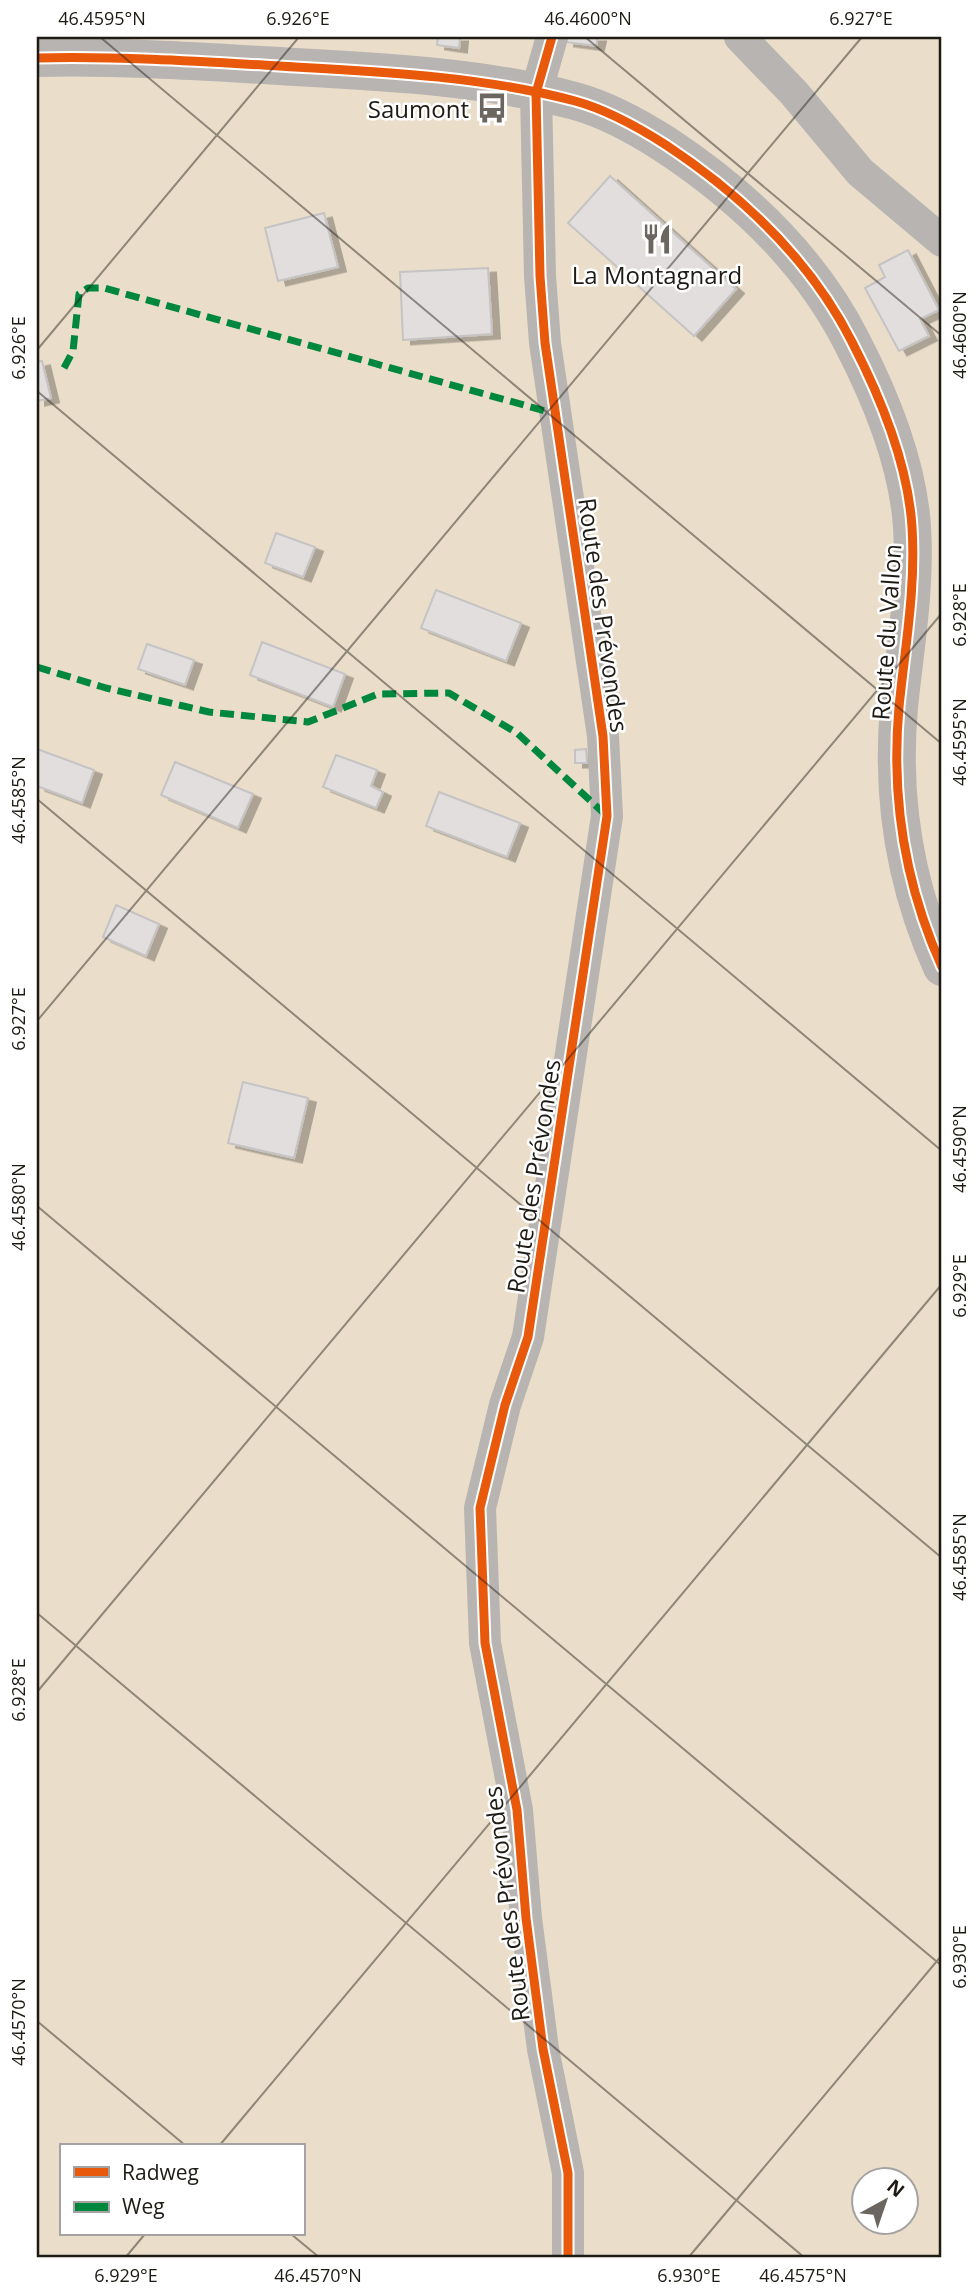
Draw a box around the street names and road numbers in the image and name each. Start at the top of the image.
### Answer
street label: Route des Prévondes [571,496,637,734]
street label: Route du Vallon [863,543,909,721]
street label: Route des Prévondes [498,1057,568,1295]
street label: Route des Prévondes [475,1785,537,2023]

